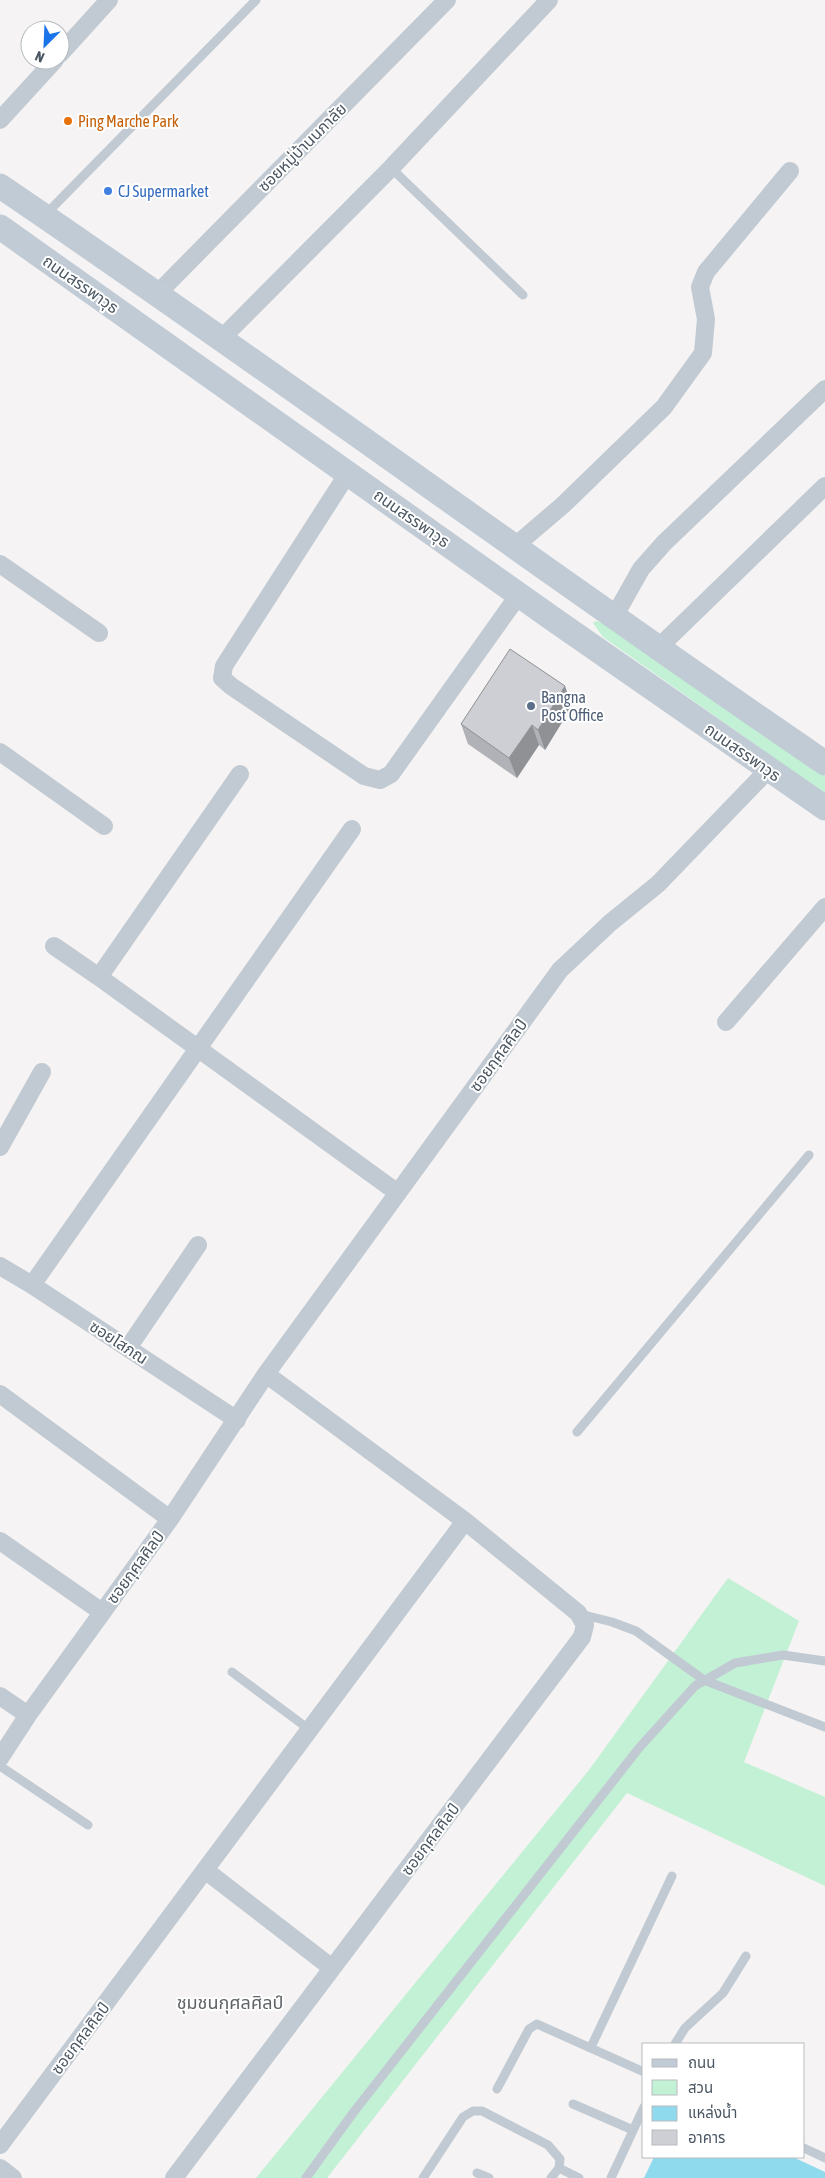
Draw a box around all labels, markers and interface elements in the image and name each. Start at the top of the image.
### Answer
north arrow [20,20,70,70]
text: N [33,48,47,66]
street label: ซอยหมู่บ้านนภาลัย [254,99,351,196]
place label: Ping Marche Park [78,112,179,131]
marker: Ping Marche Park [62,115,74,127]
place label: CJ Supermarket [118,182,209,201]
marker: CJ Supermarket [102,185,114,197]
street label: ถนนสรรพาวุธ [39,251,122,317]
street label: ถนนสรรพาวุธ [370,485,453,551]
place label: Bangna Post Office [541,688,604,724]
marker: Bangna Post Office [525,700,537,712]
street label: ถนนสรรพาวุธ [701,719,784,785]
street label: ซอยกุศลศิลป์ [466,1015,531,1095]
street label: ซอยโสภณ [87,1317,151,1367]
street label: ซอยกุศลศิลป์ [103,1527,168,1607]
street label: ซอยกุศลศิลป์ [397,1800,464,1879]
district label: ชุมชนกุศลศิลป์ [177,1992,283,2014]
street label: ซอยกุศลศิลป์ [47,1999,114,2078]
legend [642,2043,805,2158]
text: ถนน [688,2054,715,2071]
text: สวน [688,2079,713,2096]
text: แหล่งน้ำ [688,2102,737,2121]
text: อาคาร [688,2129,725,2146]

